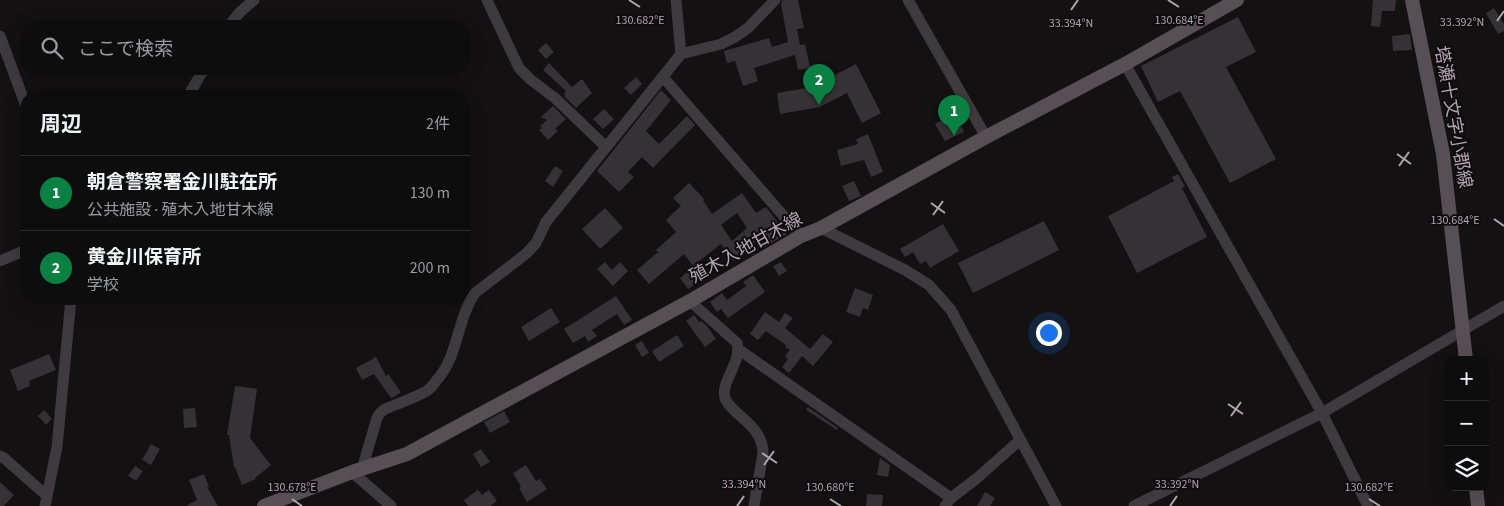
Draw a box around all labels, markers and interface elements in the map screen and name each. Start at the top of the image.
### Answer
text: 130.682°E [615,12,665,29]
text: 130.684°E [1154,12,1204,29]
text: 33.392°N [1440,14,1484,31]
text: 33.394°N [1049,15,1093,32]
search box [20,20,470,75]
icon: search [38,34,66,62]
text: ここで検索 [78,36,173,63]
street label: 塔瀬十文字小郡線 [1428,44,1478,190]
pin: 2 [803,64,835,105]
pin: 1 [938,95,970,136]
text: 周辺 [40,109,82,139]
text: 2件 [426,113,450,135]
text: 朝倉警察署金川駐在所 [87,169,277,196]
text: 1 [52,182,60,204]
text: 130 m [410,182,450,204]
text: 公共施設 · 殖木入地甘木線 [87,199,273,221]
street label: 殖木入地甘木線 [685,207,807,289]
text: 130.684°E [1430,212,1480,229]
text: 黄金川保育所 [87,244,201,271]
text: 2 [52,257,60,279]
text: 200 m [410,257,450,279]
text: 学校 [87,274,119,296]
your location [1036,320,1062,346]
map controls [1444,356,1489,491]
button: + [1444,356,1489,401]
button: − [1444,401,1489,446]
button: layers [1444,446,1489,491]
text: 33.394°N [722,476,766,493]
text: 33.392°N [1155,476,1199,493]
text: 130.678°E [267,479,317,496]
text: 130.680°E [805,479,855,496]
text: 130.682°E [1344,479,1394,496]

